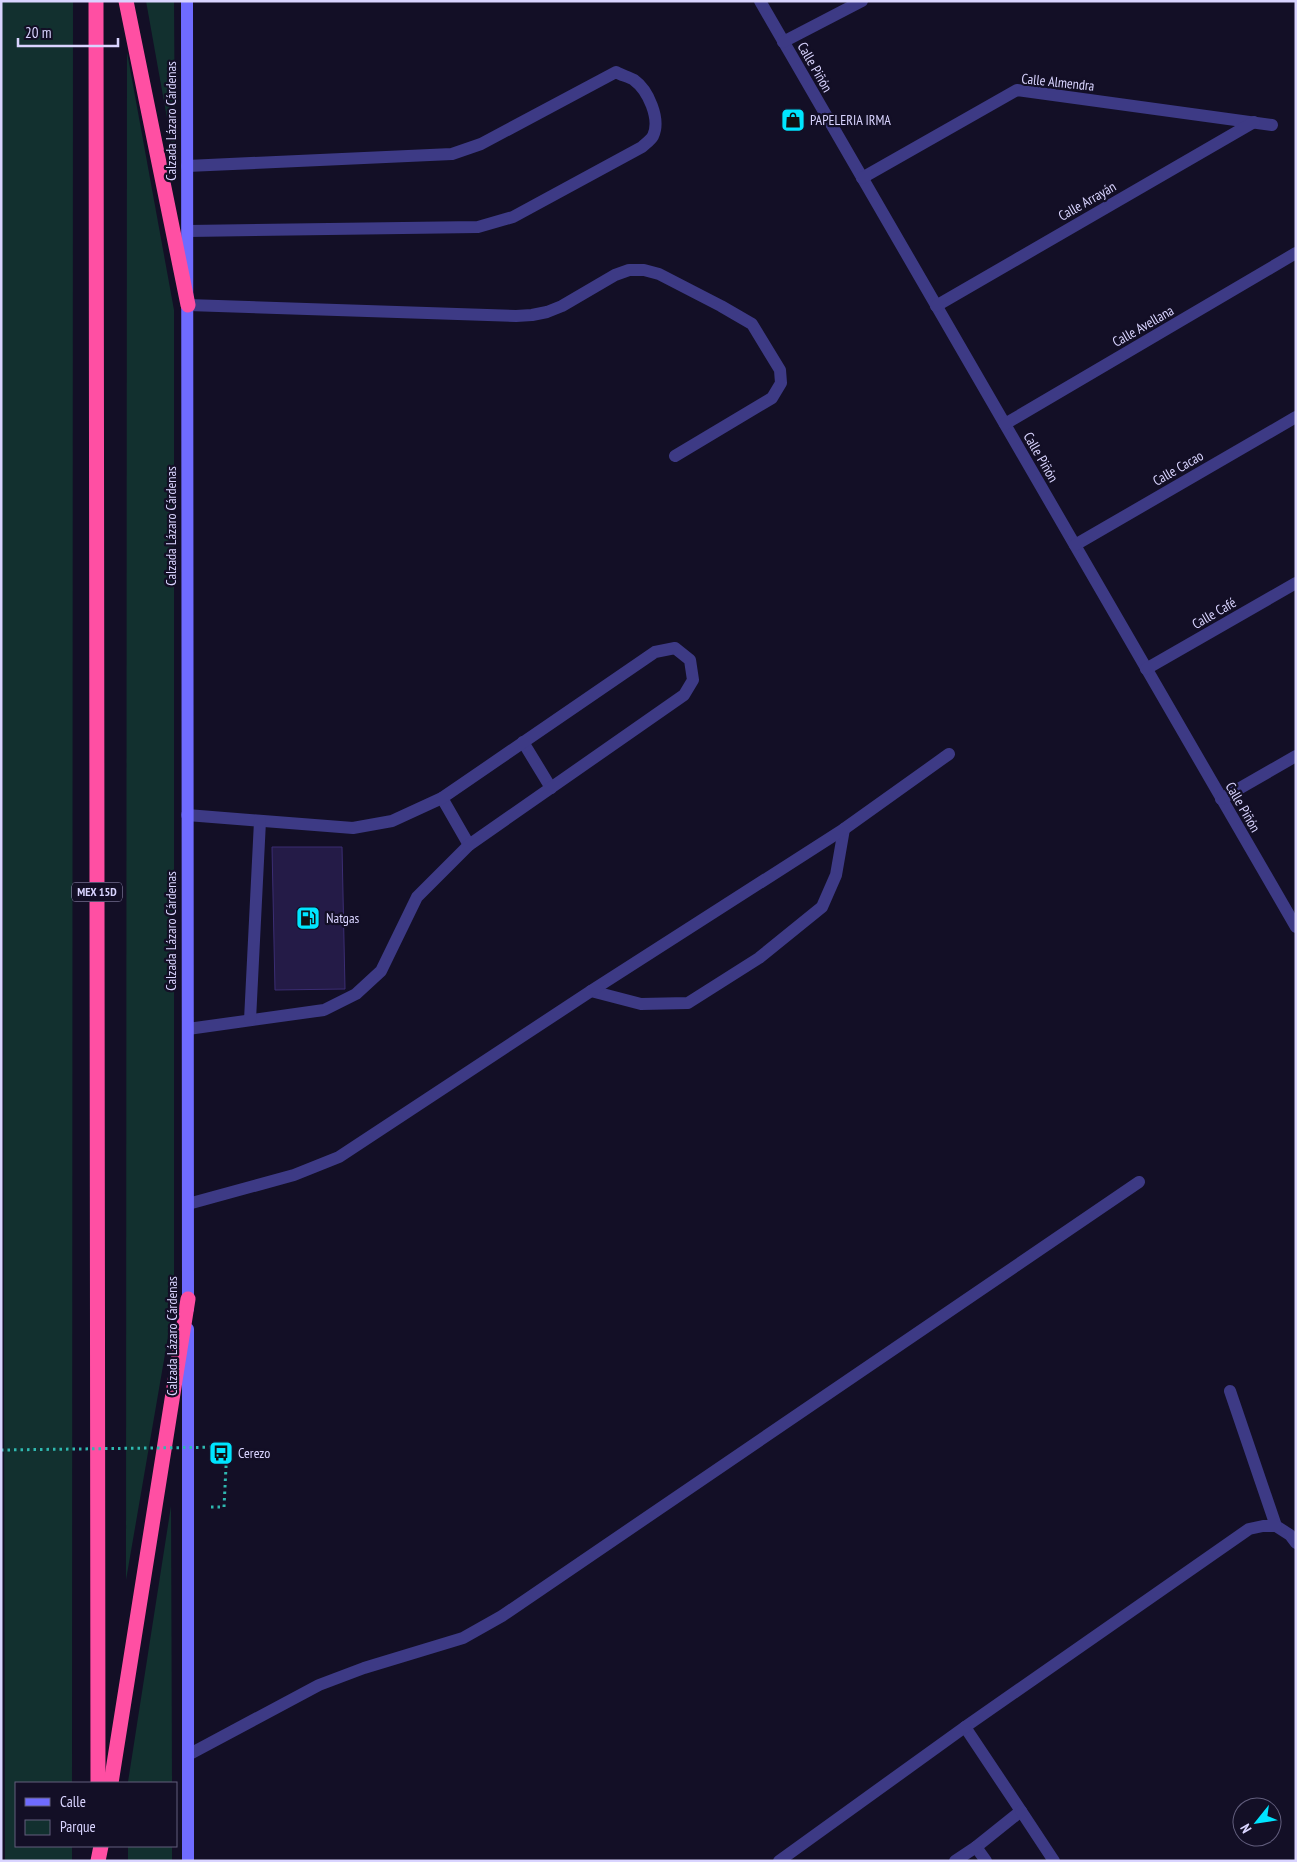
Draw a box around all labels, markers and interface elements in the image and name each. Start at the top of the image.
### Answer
scale bar [18,15,118,47]
text: 20 m [25,23,51,42]
street label: Calle Piñón [794,39,836,95]
street label: Calzada Lázaro Cárdenas [162,61,180,181]
street label: Calle Almendra [1021,69,1095,95]
shop icon: PAPELERIA IRMA [780,107,806,133]
place label: PAPELERIA IRMA [810,111,891,129]
street label: Calle Arrayán [1055,177,1119,225]
street label: Calle Avellana [1109,301,1177,351]
street label: Calle Piñón [1020,429,1062,485]
street label: Calle Cacao [1149,446,1207,490]
street label: Calzada Lázaro Cárdenas [162,466,180,586]
street label: Calle Café [1189,593,1240,633]
street label: Calle Piñón [1222,779,1264,835]
street label: Calzada Lázaro Cárdenas [162,871,180,991]
road number: MEX 15D [72,882,122,902]
fuel station icon: Natgas [295,905,321,931]
place label: Natgas [326,909,360,927]
street label: Calzada Lázaro Cárdenas [163,1276,181,1396]
bus stop icon: Cerezo [208,1440,234,1466]
place label: Cerezo [238,1444,270,1462]
legend [15,1782,178,1847]
text: Calle [60,1792,86,1811]
north arrow [1232,1797,1282,1847]
text: Parque [60,1817,96,1836]
text: N [1236,1821,1255,1836]

